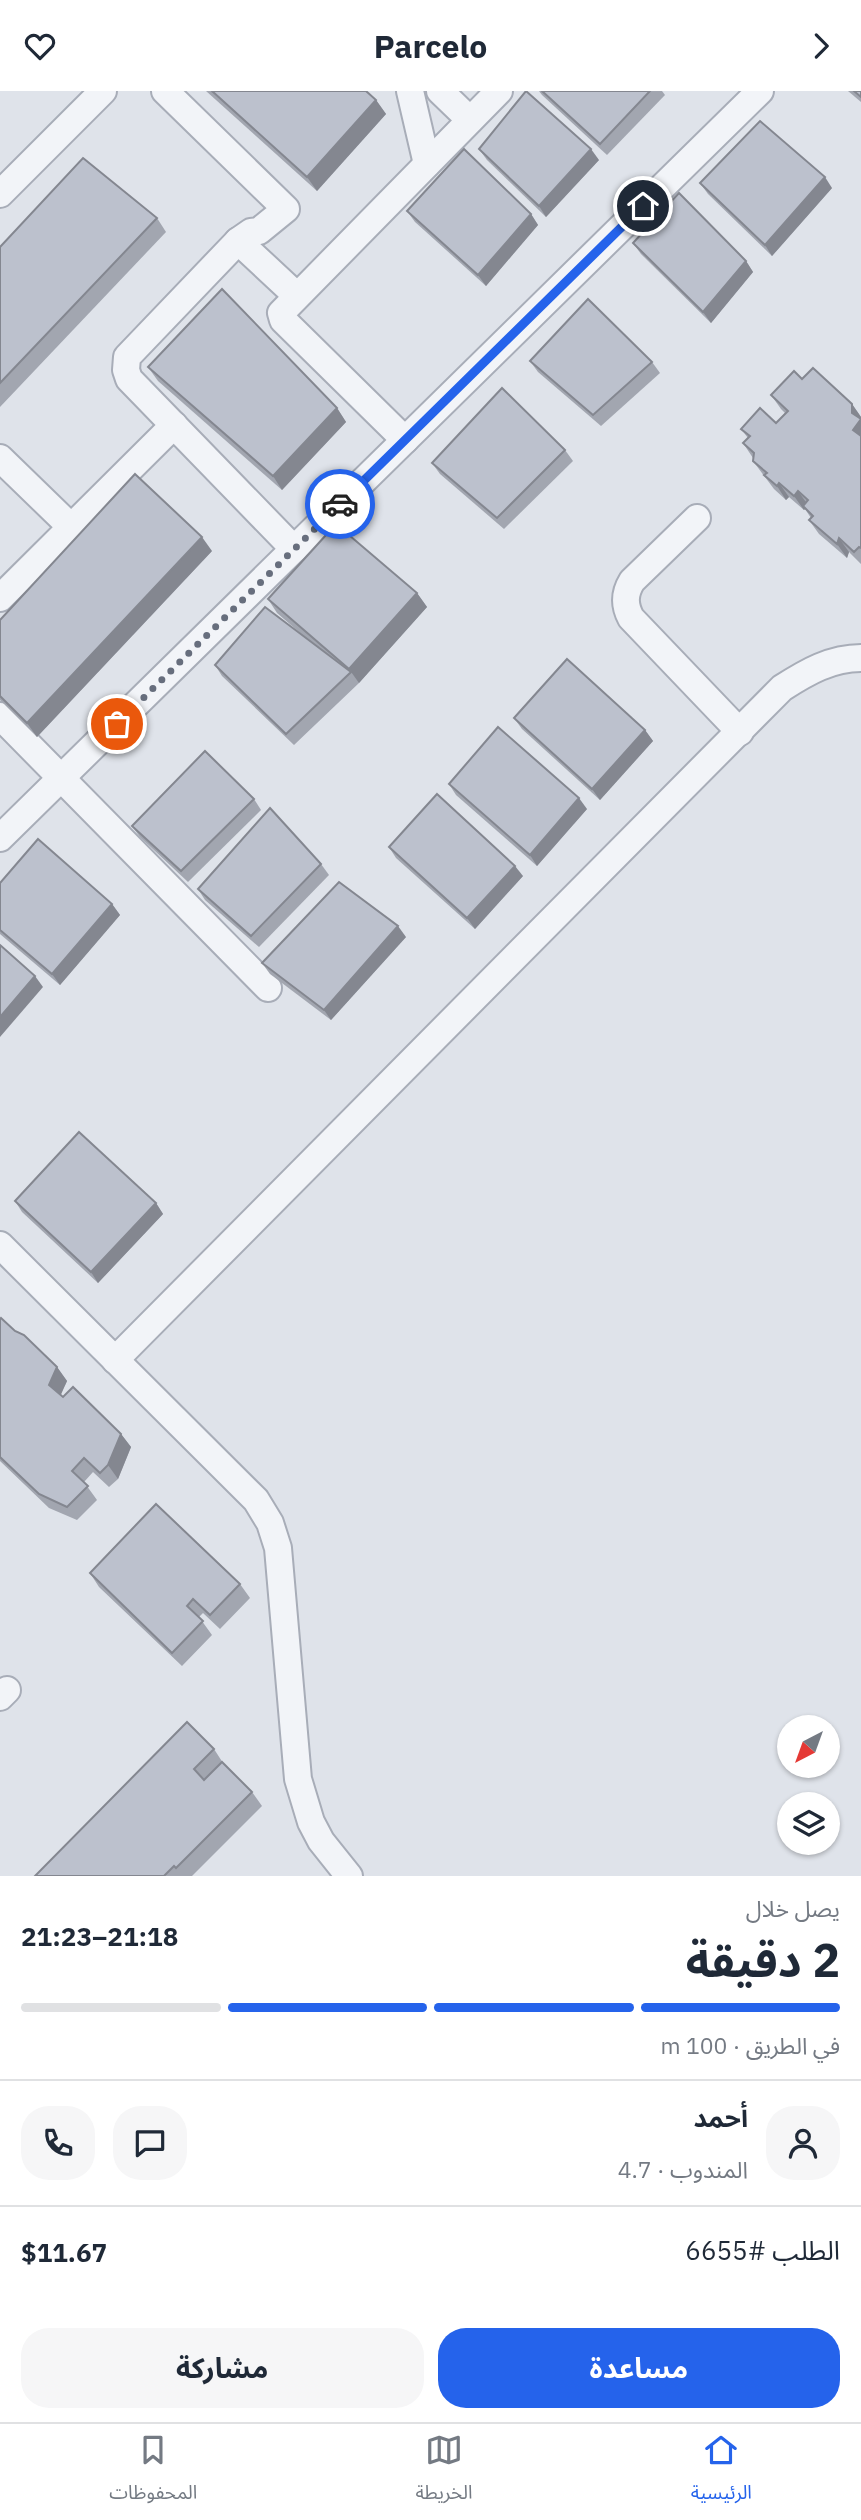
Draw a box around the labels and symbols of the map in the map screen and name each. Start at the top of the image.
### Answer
pin [613,176,673,236]
courier [305,469,375,539]
pin [87,694,147,754]
north arrow [777,1715,840,1778]

